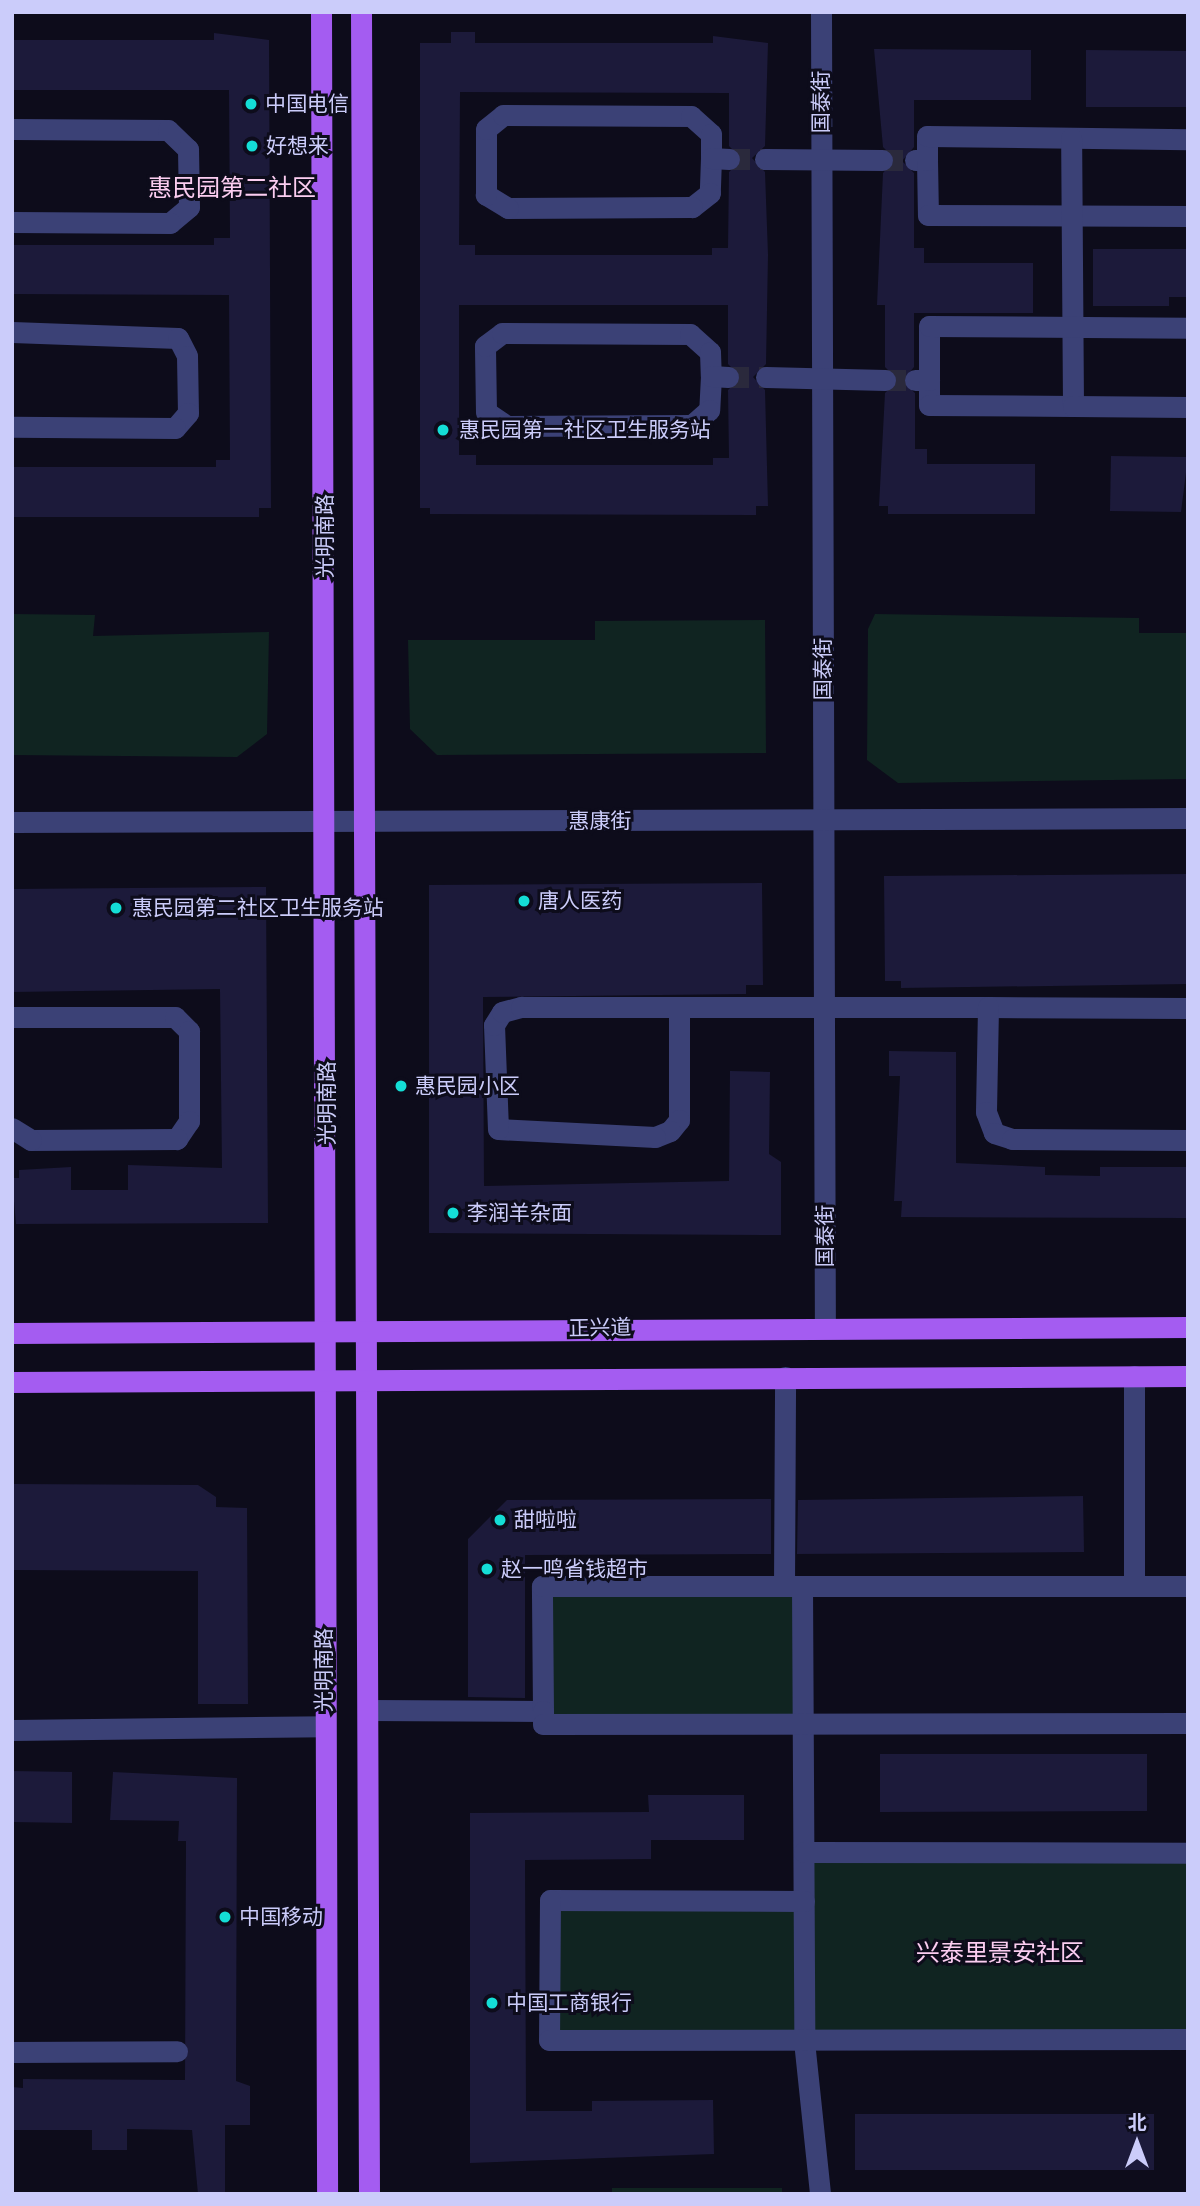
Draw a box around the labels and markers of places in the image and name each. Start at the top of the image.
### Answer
place label: 中国电信 [265,91,349,117]
marker: 中国电信 [243,96,259,112]
place label: 好想来 [266,133,329,159]
marker: 好想来 [244,138,260,154]
place label: 惠民园第一社区卫生服务站 [459,417,711,443]
marker: 惠民园第一社区卫生服务站 [433,420,453,440]
place label: 唐人医药 [538,888,622,914]
marker: 唐人医药 [516,893,532,909]
place label: 惠民园第二社区卫生服务站 [132,895,384,921]
marker: 惠民园第二社区卫生服务站 [106,898,126,918]
place label: 惠民园小区 [415,1073,520,1099]
marker: 惠民园小区 [393,1078,409,1094]
place label: 李润羊杂面 [467,1200,572,1226]
marker: 李润羊杂面 [445,1205,461,1221]
place label: 甜啦啦 [514,1507,577,1533]
marker: 甜啦啦 [492,1512,508,1528]
place label: 赵一鸣省钱超市 [501,1556,648,1582]
marker: 赵一鸣省钱超市 [479,1561,495,1577]
place label: 中国移动 [239,1904,323,1930]
marker: 中国移动 [217,1909,233,1925]
place label: 中国工商银行 [506,1990,632,2016]
marker: 中国工商银行 [484,1995,500,2011]

